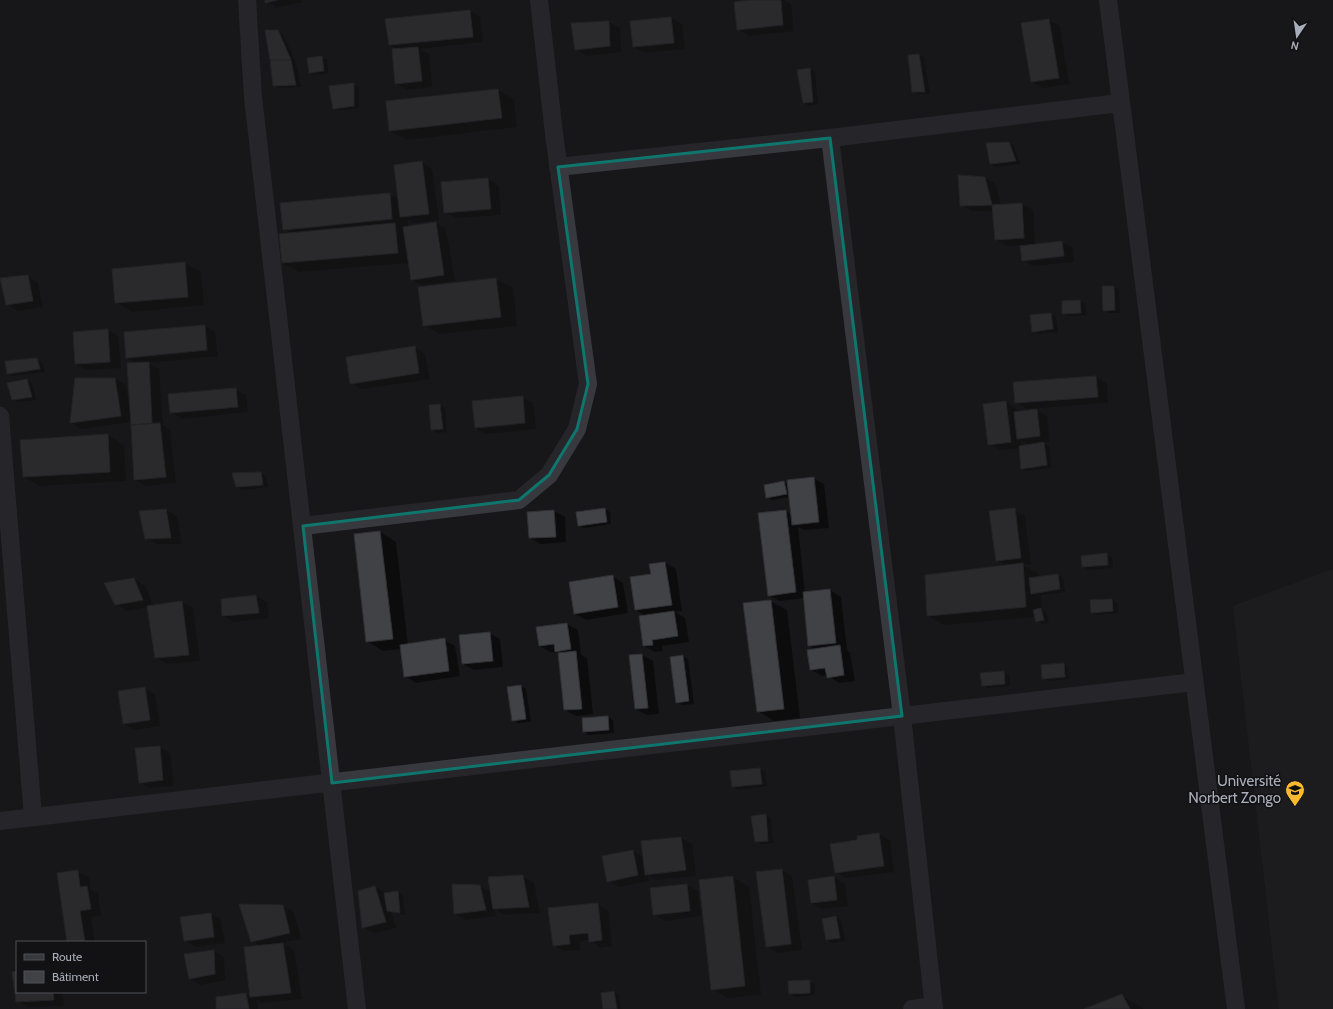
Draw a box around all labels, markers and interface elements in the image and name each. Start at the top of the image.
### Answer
north arrow [1277,16,1317,56]
text: N [1289,38,1300,53]
place label: Université Norbert Zongo [1188,772,1281,807]
school or university icon: Université Norbert Zongo [1284,779,1306,807]
legend [16,941,146,993]
text: Route [52,949,82,964]
text: Bâtiment [52,969,99,984]

